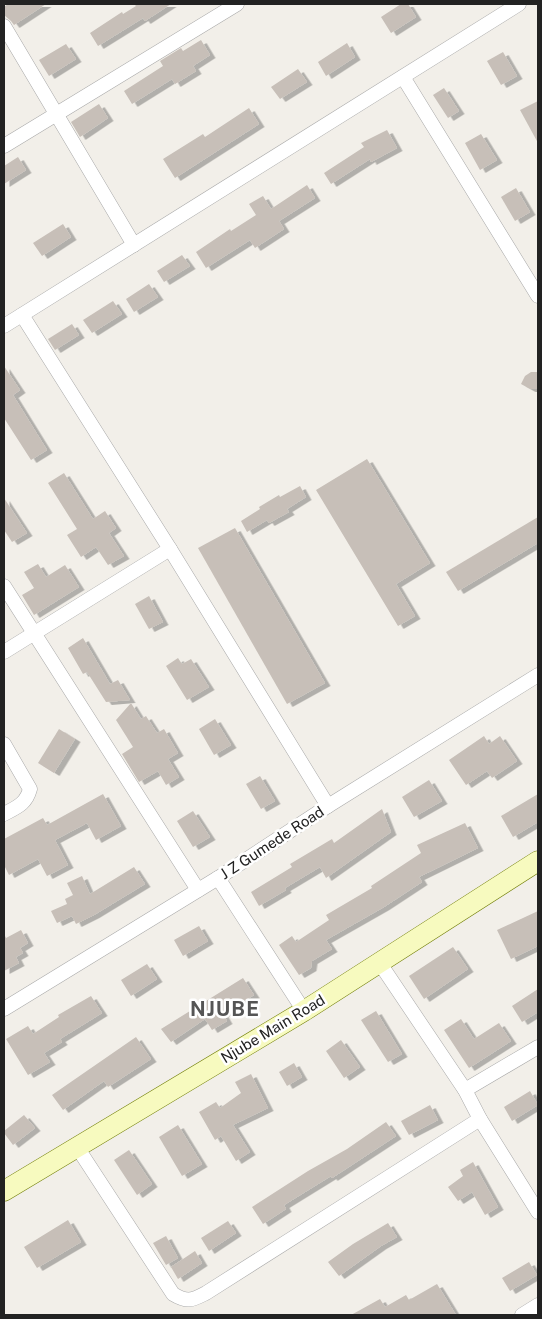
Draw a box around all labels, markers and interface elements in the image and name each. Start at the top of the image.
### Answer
street label: J Z Gumede Road [217,803,327,883]
street label: Njube Main Road [218,991,328,1066]
district label: NJUBE [190,997,260,1021]

